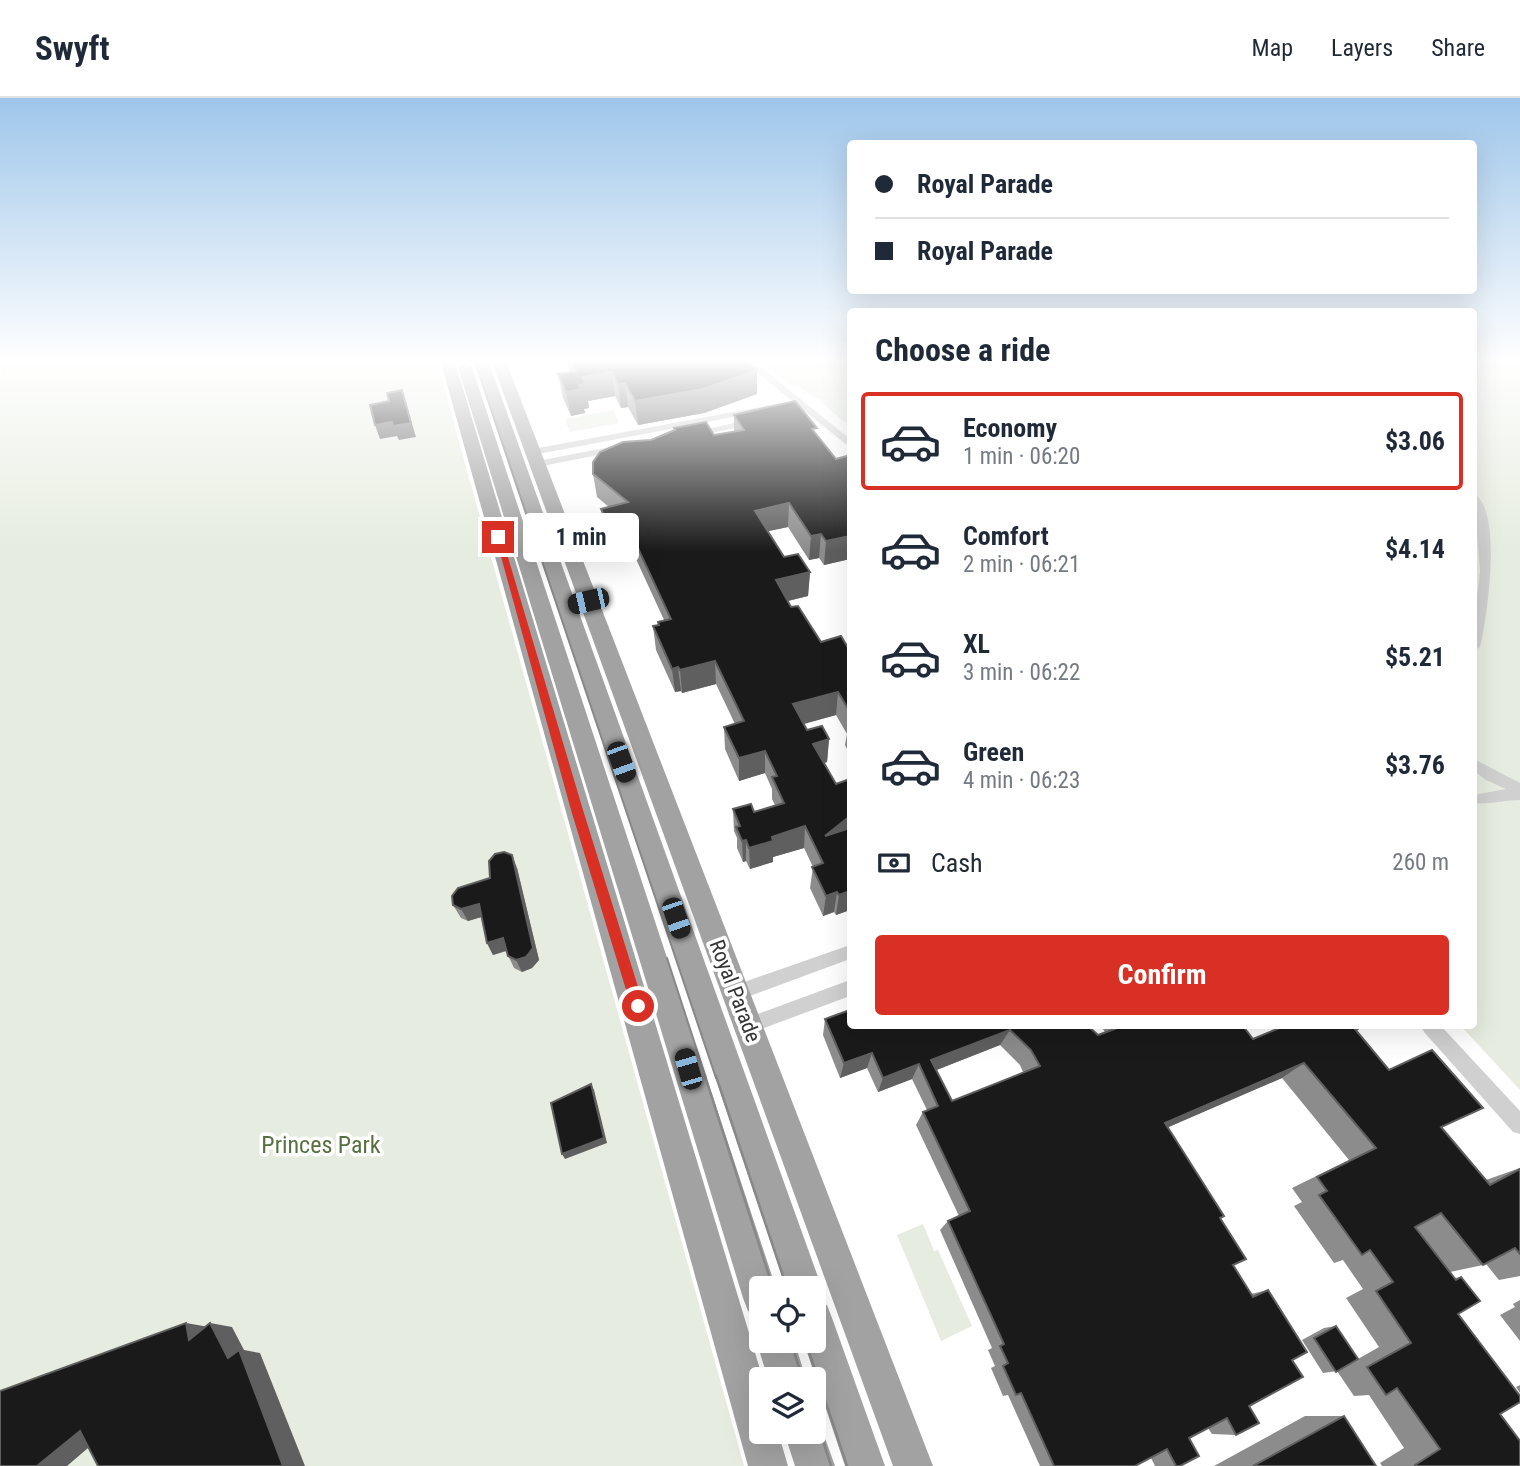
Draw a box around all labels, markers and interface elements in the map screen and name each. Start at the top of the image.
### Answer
text: Swyft [35,29,110,68]
text: Map [1252,34,1293,62]
text: Layers [1331,34,1393,62]
text: Share [1431,34,1485,62]
text: Royal Parade [917,169,1053,199]
text: Royal Parade [917,236,1053,266]
text: Choose a ride [875,331,1050,369]
icon: car [879,410,942,473]
text: Economy [963,413,1057,443]
text: $3.06 [1385,426,1445,456]
text: 1 min · 06:20 [963,443,1080,470]
callout: 1 min [522,512,638,562]
icon: car [879,518,942,581]
route end [482,521,514,553]
text: Comfort [963,521,1049,551]
text: 1 min [555,524,607,551]
text: $4.14 [1385,534,1445,564]
text: 2 min · 06:21 [963,551,1080,578]
car [566,586,611,616]
icon: car [879,626,942,689]
text: XL [963,629,990,659]
text: $5.21 [1385,642,1445,672]
text: 3 min · 06:22 [963,659,1080,686]
icon: car [879,734,942,797]
text: Green [963,737,1024,767]
car [604,739,639,785]
text: $3.76 [1385,750,1445,780]
text: 4 min · 06:23 [963,767,1080,794]
icon: cash [875,844,913,882]
text: Cash [931,848,983,878]
text: 260 m [1392,849,1449,876]
car [660,895,693,941]
button: Confirm [875,935,1449,1015]
street label: Royal Parade [704,936,766,1046]
route start [622,990,654,1022]
car [673,1046,704,1092]
park label: Princes Park [261,1131,381,1159]
map controls [749,1276,826,1444]
button: locate [749,1276,826,1353]
button: layers [749,1367,826,1444]

